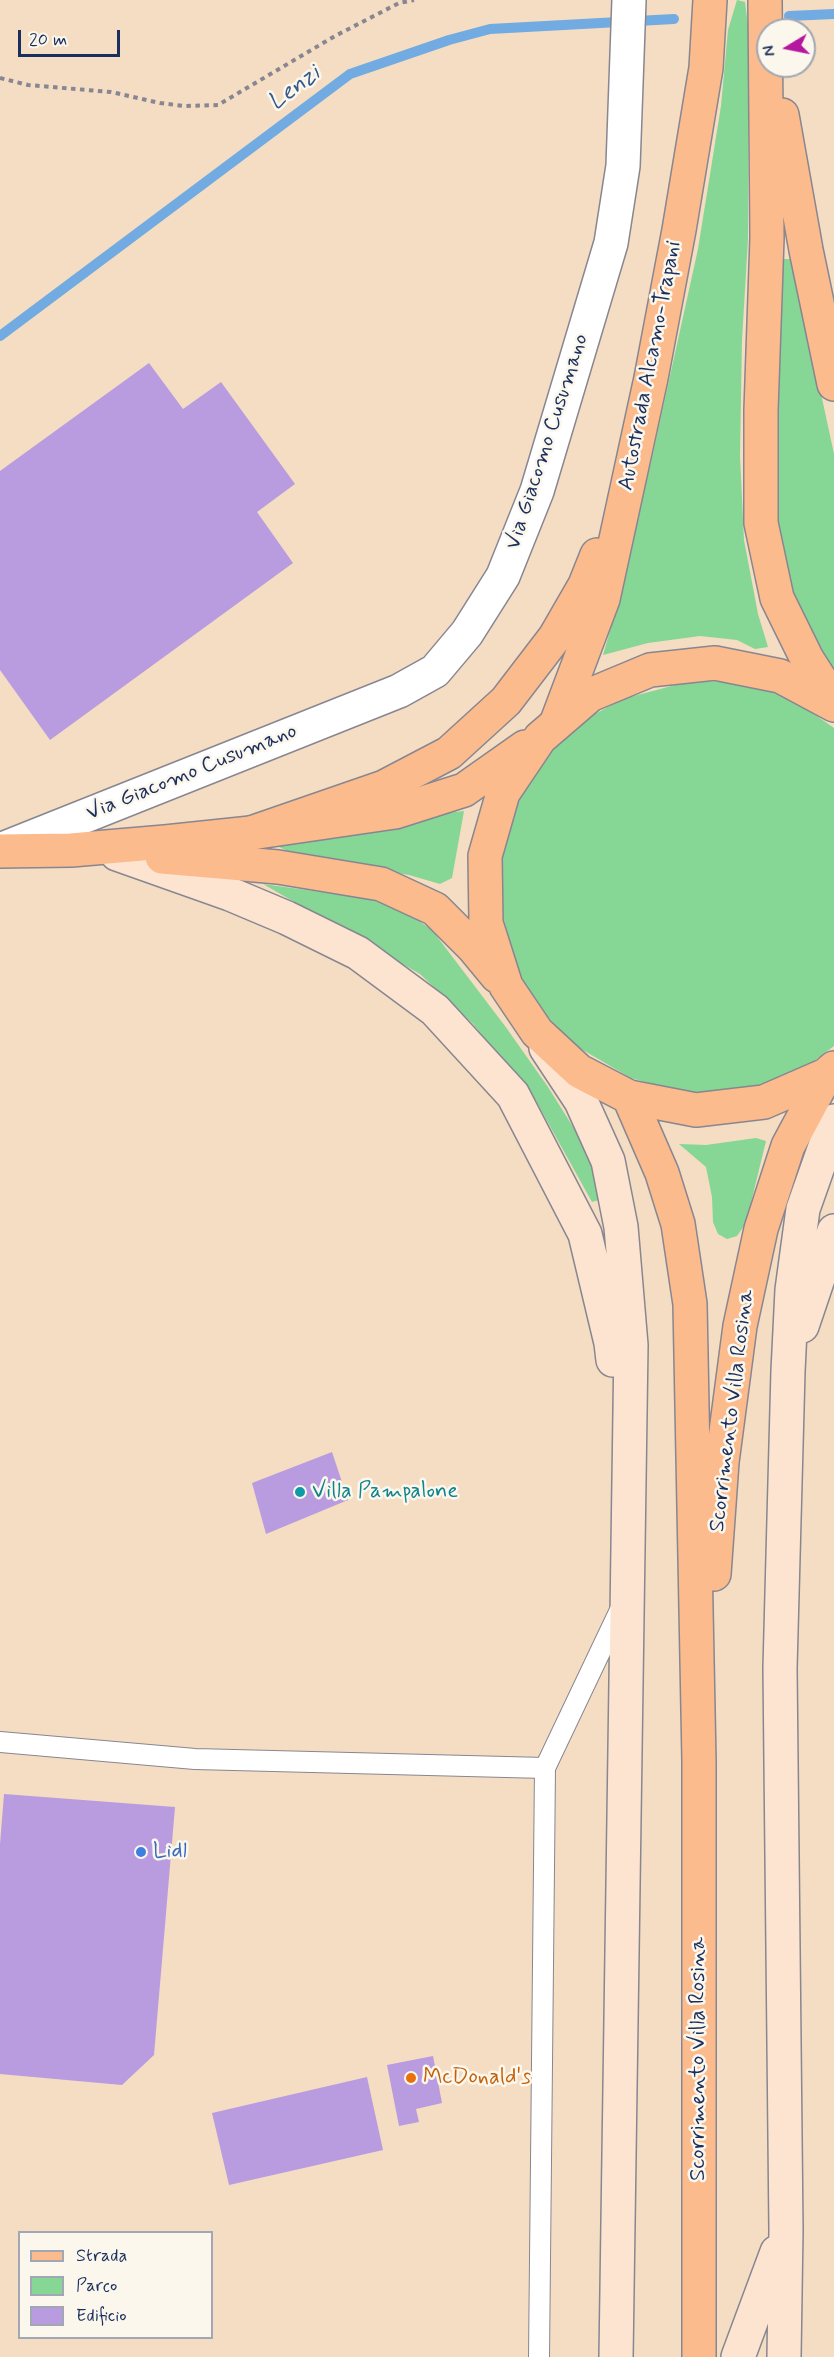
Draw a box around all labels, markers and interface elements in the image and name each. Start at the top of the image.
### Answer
scale bar [21,18,123,56]
north arrow [756,18,816,78]
text: 20 m [29,28,67,52]
text: N [758,44,781,58]
water label: Lenzi [263,60,327,118]
street label: Autostrada Alcamo-Trapani [614,239,688,493]
street label: Via Giacomo Cusumano [501,331,595,553]
street label: Via Giacomo Cusumano [83,719,301,827]
street label: Scorrimento Villa Rosina [705,1288,761,1534]
place label: Villa Pampalone [312,1479,458,1505]
marker: Villa Pampalone [293,1485,307,1499]
place label: Lidl [153,1839,187,1865]
marker: Lidl [134,1845,148,1859]
street label: Scorrimento Villa Rosina [686,1937,712,2181]
place label: McDonald's [423,2065,531,2091]
marker: McDonald's [404,2071,418,2085]
legend [18,2231,213,2339]
text: Strada [76,2244,127,2268]
text: Parco [76,2274,117,2298]
text: Edificio [76,2304,127,2328]

